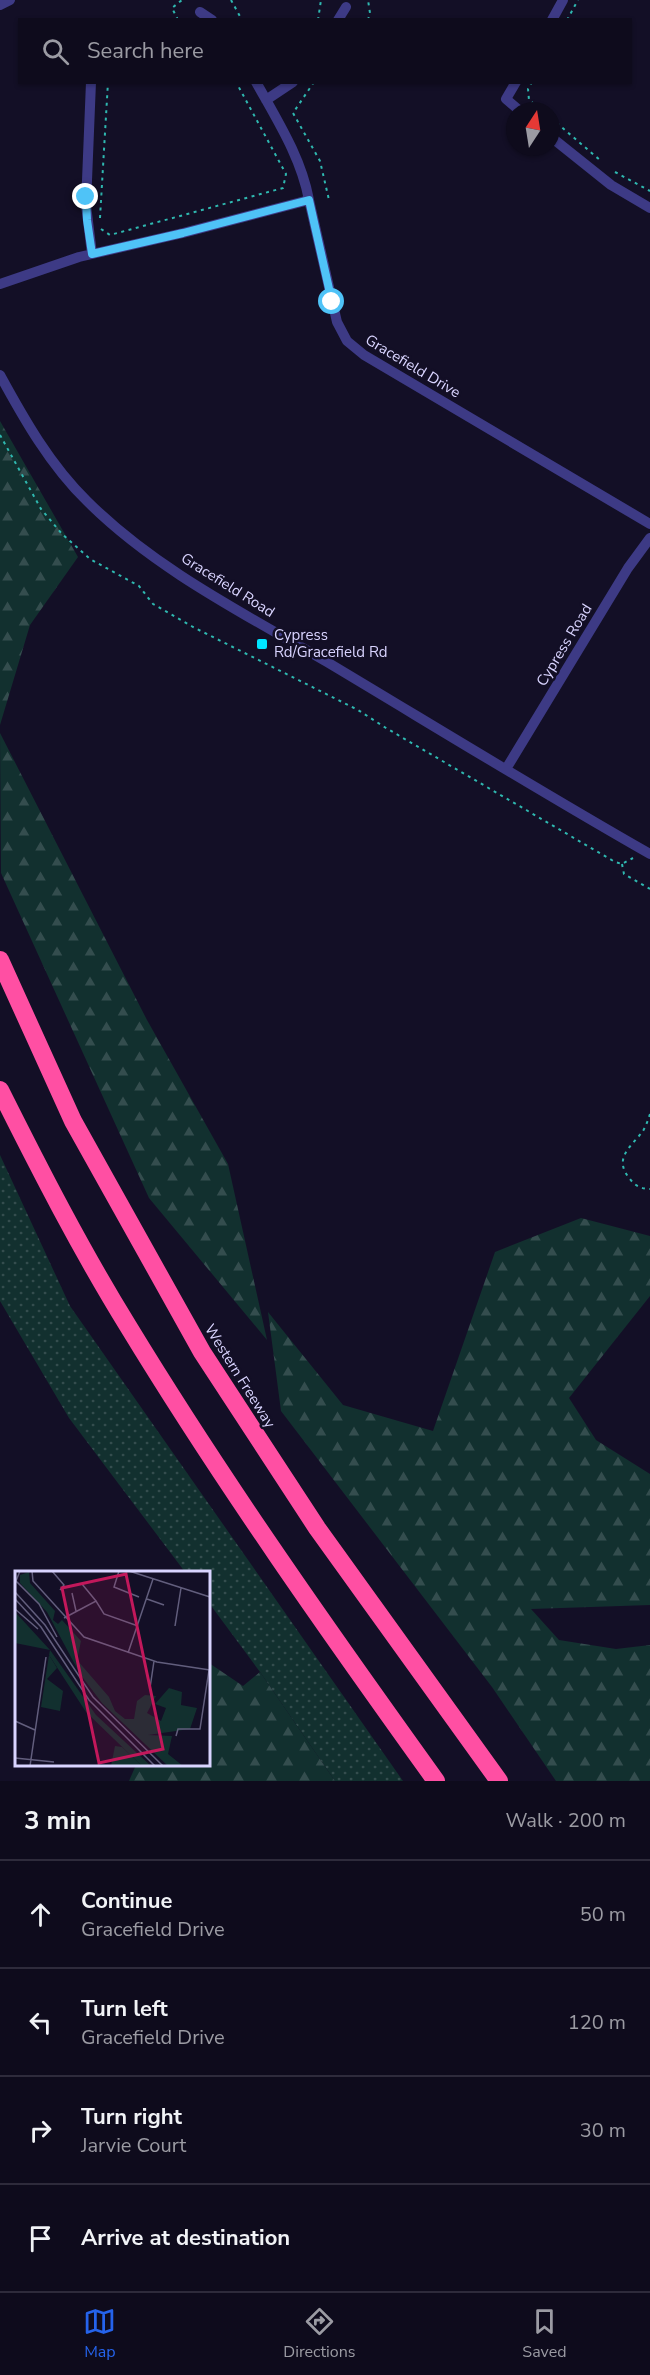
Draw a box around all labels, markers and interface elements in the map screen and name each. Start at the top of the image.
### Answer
search box [18,18,632,84]
icon: search [39,35,72,68]
text: Search here [87,36,204,66]
north arrow [506,102,560,156]
route end [72,183,98,209]
route start [318,288,344,314]
street label: Gracefield Drive [362,330,464,402]
street label: Gracefield Road [177,548,279,622]
street label: Cypress Road [532,600,596,690]
place label: Cypress Rd/Gracefield Rd [274,625,388,662]
marker: Cypress Rd/Gracefield Rd [255,637,269,651]
street label: Western Freeway [200,1320,280,1432]
inset map [15,1571,210,1766]
text: 3 min [24,1803,91,1838]
text: Walk · 200 m [506,1807,626,1834]
text: Continue [81,1886,172,1916]
icon: ahead [24,1898,57,1931]
text: 50 m [580,1901,626,1928]
text: Gracefield Drive [81,1916,225,1943]
text: Turn left [81,1994,168,2024]
icon: left [24,2006,57,2039]
text: 120 m [568,2009,626,2036]
text: Gracefield Drive [81,2024,225,2051]
text: Turn right [81,2102,182,2132]
icon: right [24,2114,57,2147]
text: 30 m [580,2117,626,2144]
text: Jarvie Court [81,2132,186,2159]
icon: arrive [24,2222,57,2255]
text: Arrive at destination [81,2223,290,2253]
tab: Map [83,2305,116,2363]
tab: Directions [283,2305,355,2363]
tab: Saved [522,2305,567,2363]

